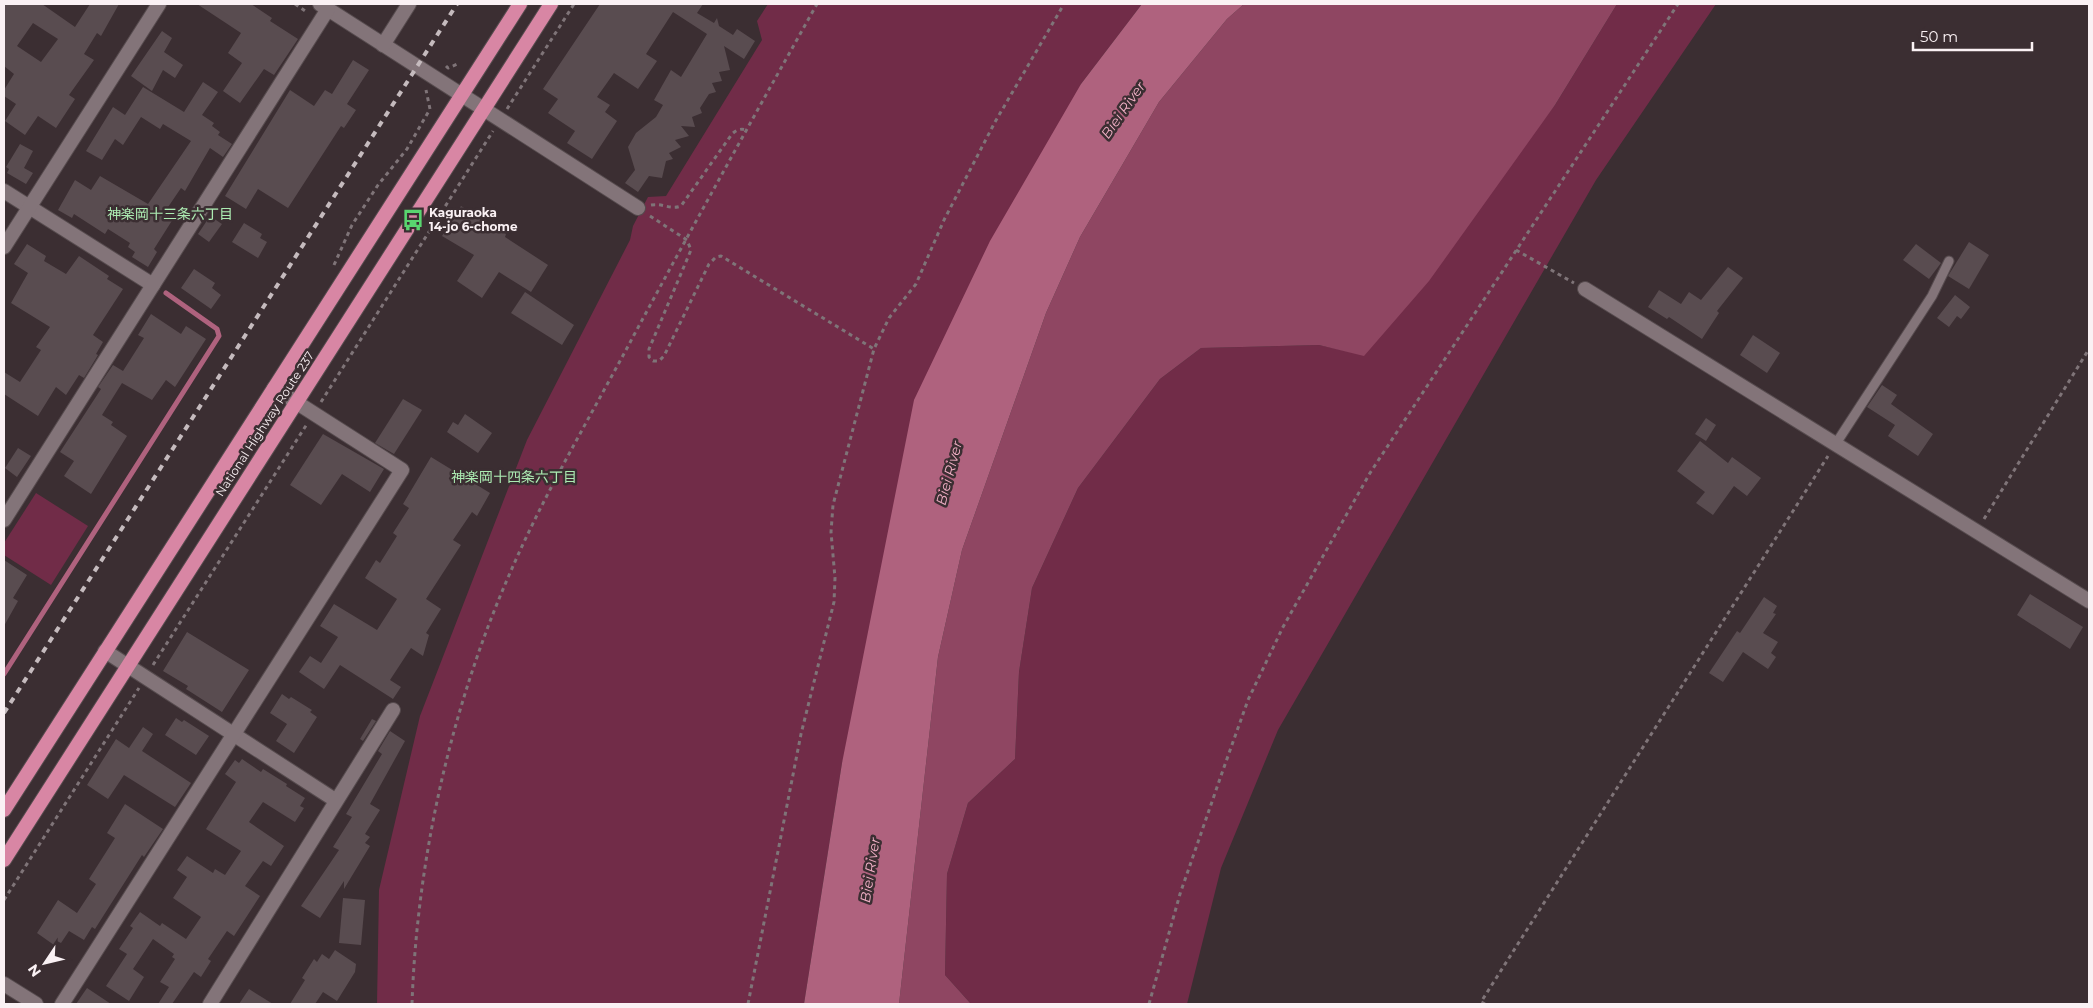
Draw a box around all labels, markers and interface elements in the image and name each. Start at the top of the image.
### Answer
scale bar [1913,20,2032,52]
text: 50 m [1920,27,1958,46]
water label: Biei River [1097,78,1149,142]
district label: 神楽岡十三条六丁目 [107,205,233,223]
place label: Kaguraoka 14-jo 6-chome [429,205,518,234]
bus stop icon: Kaguraoka 14-jo 6-chome [400,207,426,233]
street label: National Highway Route 237 [212,348,317,499]
water label: Biei River [932,439,966,507]
district label: 神楽岡十四条六丁目 [451,468,577,486]
water label: Biei River [856,836,884,904]
north arrow [20,938,70,988]
text: N [24,961,45,980]

